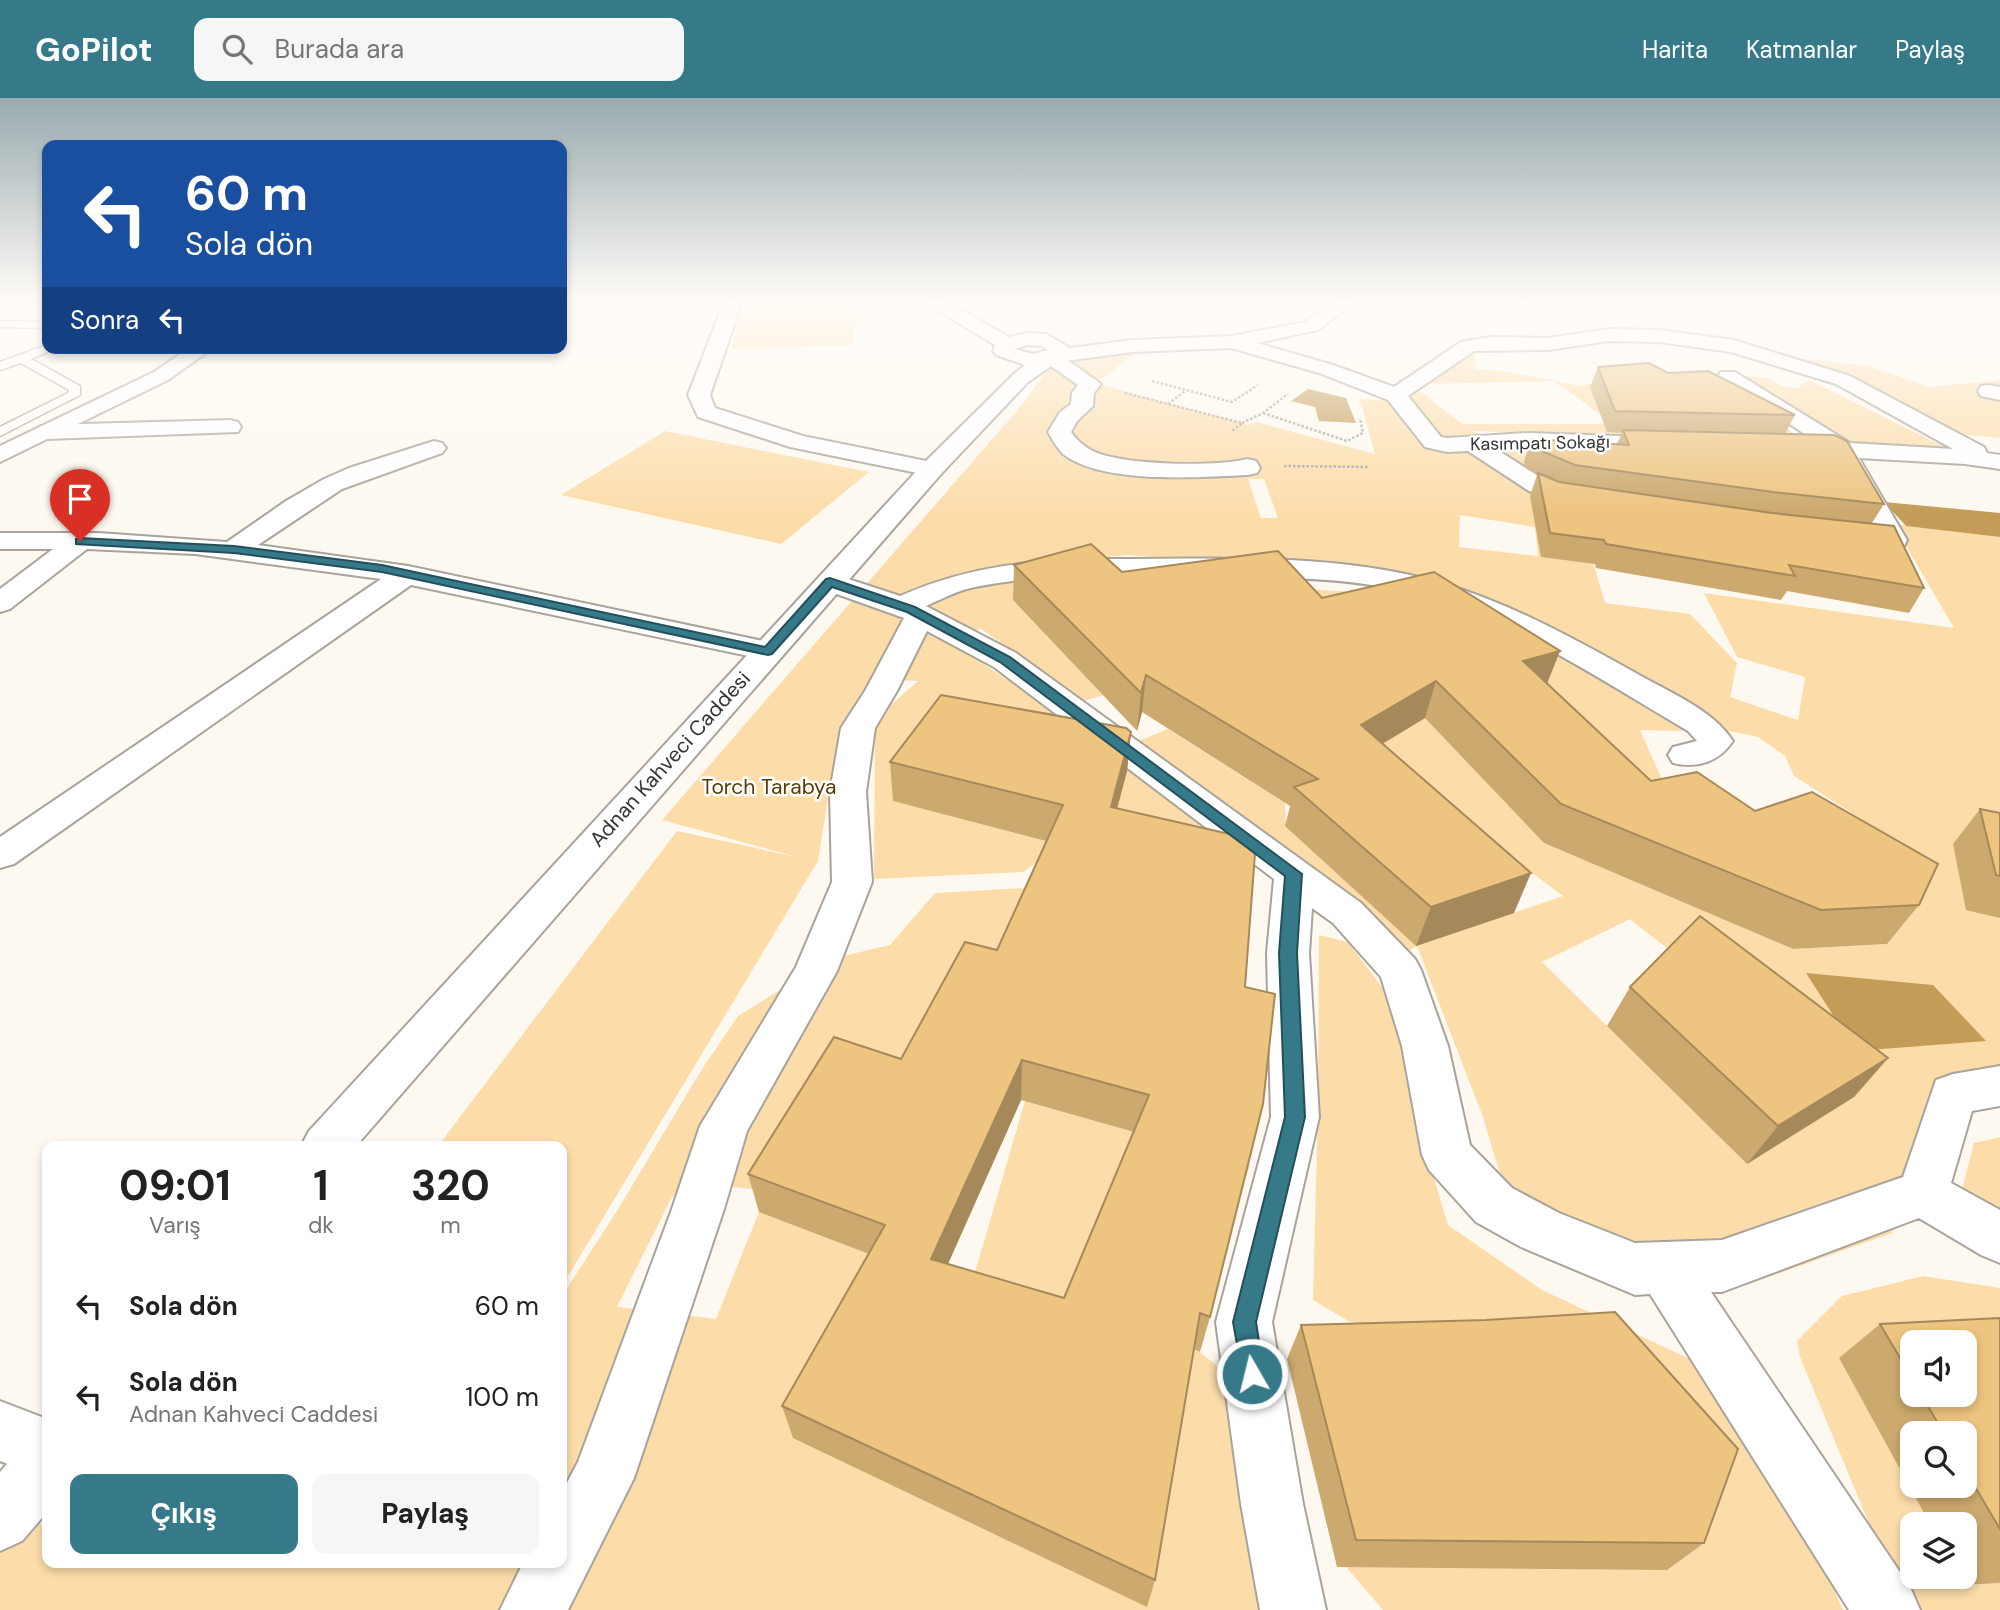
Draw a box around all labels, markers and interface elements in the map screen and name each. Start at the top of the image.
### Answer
search box [194,18,684,81]
text: GoPilot [35,28,152,71]
icon: search [218,30,256,68]
text: Burada ara [274,32,404,66]
text: Harita [1642,34,1708,65]
text: Katmanlar [1746,34,1857,65]
text: Paylaş [1895,34,1965,65]
text: 60 m [185,161,308,225]
icon: left [70,168,161,259]
text: Sola dön [185,223,313,265]
icon: left [153,301,191,339]
text: Sonra [70,303,139,337]
street label: Kasımpatı Sokağı [1470,430,1610,456]
pin [50,469,110,541]
icon: arrive [61,480,99,518]
street label: Adnan Kahveci Caddesi [583,665,757,853]
park label: Torch Tarabya [702,773,837,801]
text: 09:01 [119,1158,231,1213]
text: 1 [313,1158,329,1213]
text: 320 [411,1158,490,1213]
text: Varış [149,1210,201,1240]
text: dk [308,1210,334,1240]
text: m [440,1210,461,1240]
icon: left [70,1287,108,1325]
text: Sola dön [129,1289,238,1323]
text: 60 m [475,1289,539,1323]
map controls [1900,1330,1977,1589]
button: sound [1900,1330,1977,1407]
position arrow [1215,1337,1289,1411]
text: Sola dön [129,1365,238,1399]
icon: left [70,1378,108,1416]
text: 100 m [465,1380,539,1414]
text: Adnan Kahveci Caddesi [129,1399,378,1429]
button: search [1900,1421,1977,1498]
button: Çıkış [70,1474,298,1554]
button: Paylaş [312,1474,539,1554]
button: layers [1900,1512,1977,1589]

